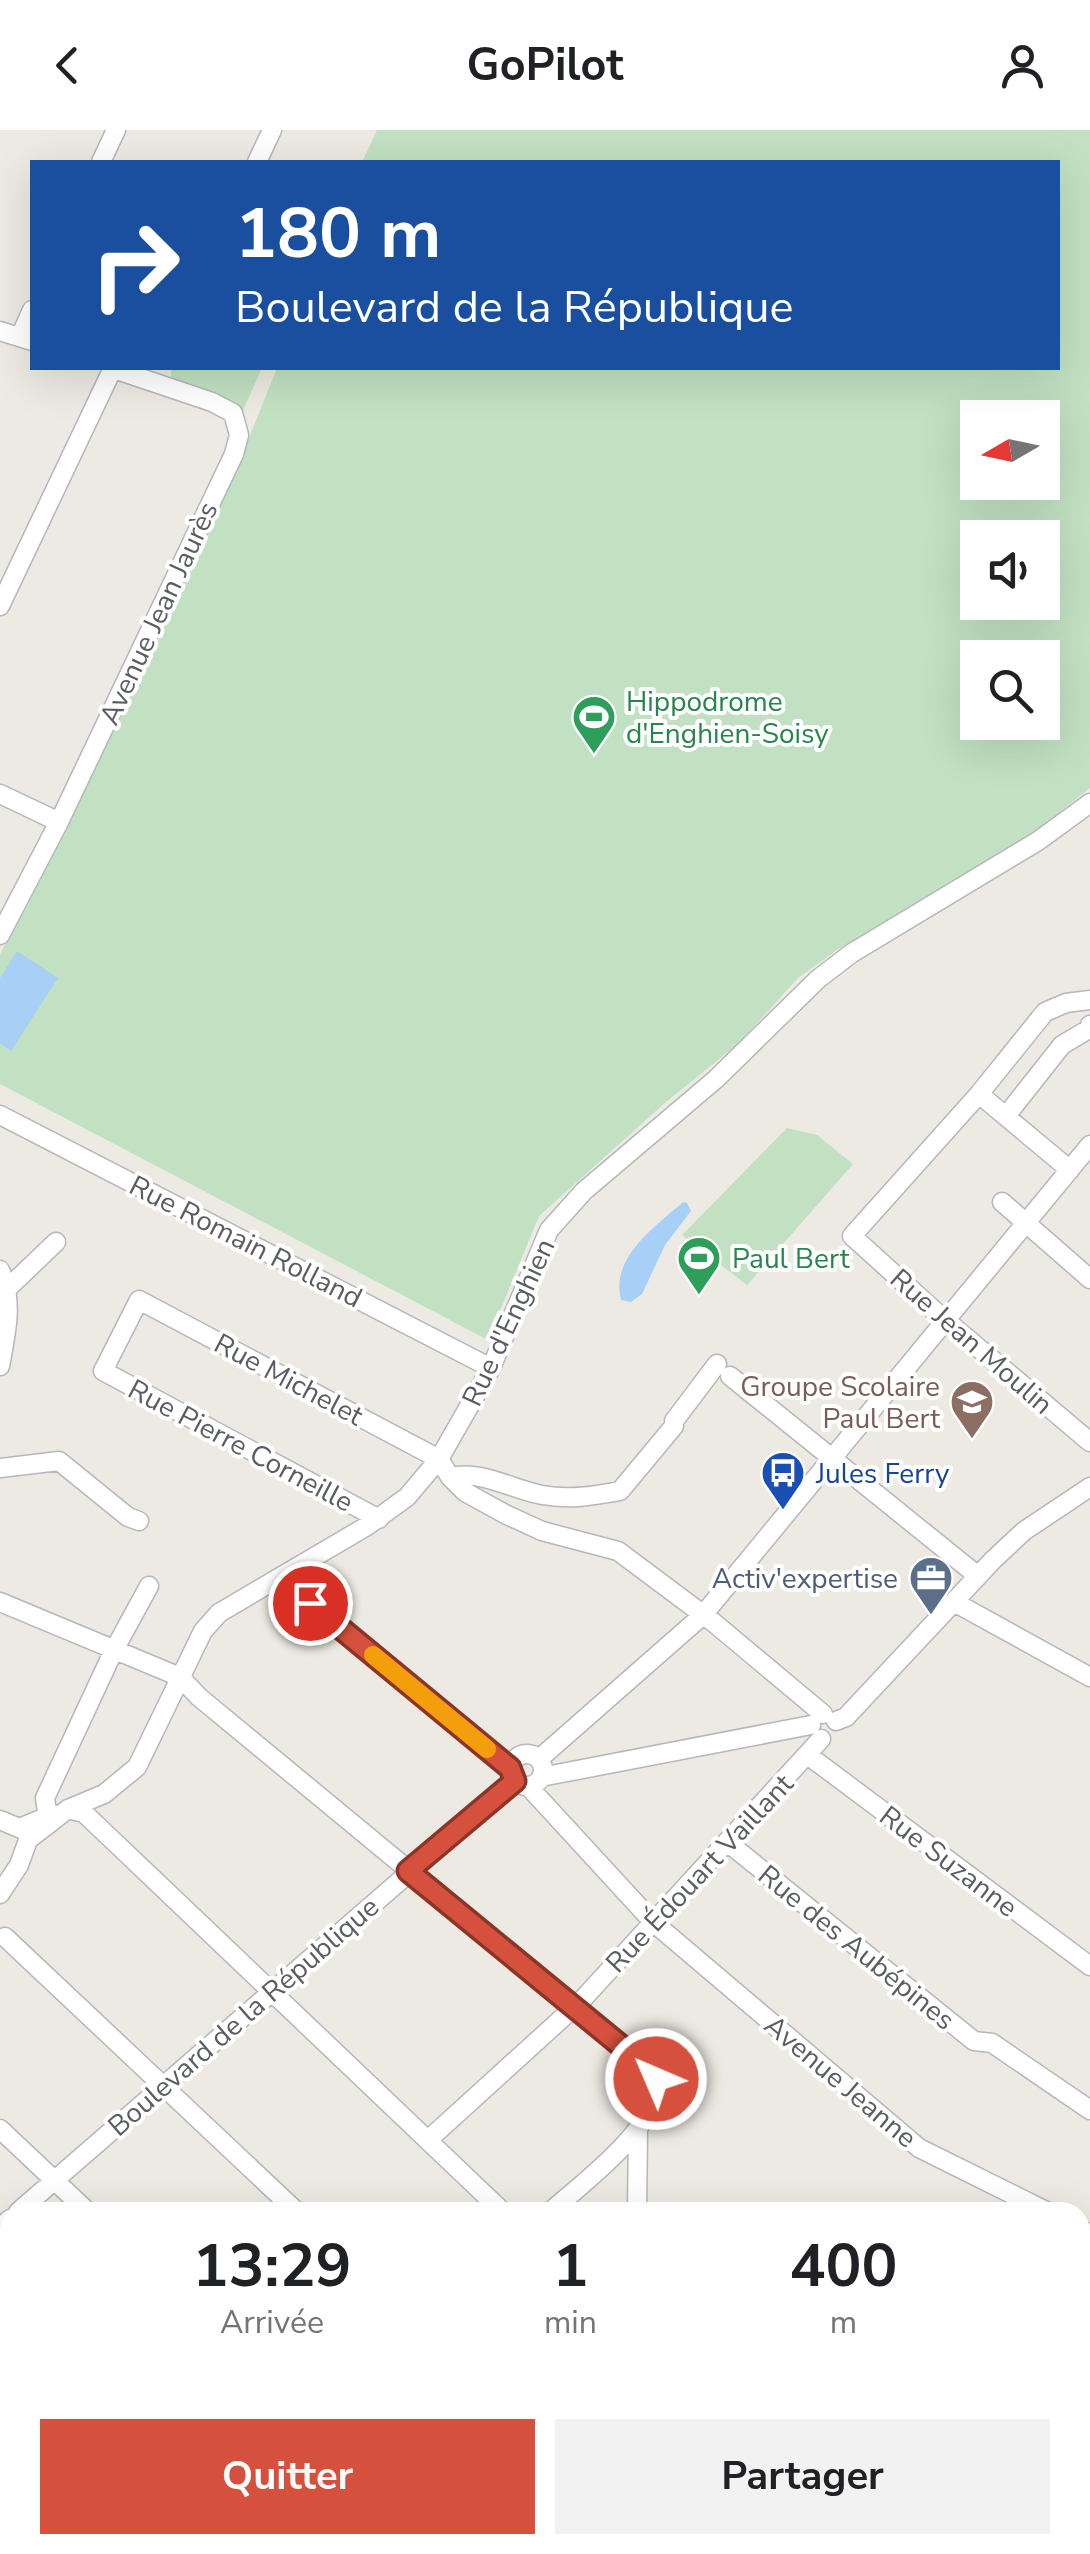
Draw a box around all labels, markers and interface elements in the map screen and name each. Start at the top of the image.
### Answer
text: GoPilot [467,35,623,96]
icon: back [40,38,95,93]
icon: person [995,38,1050,93]
text: 180 m [235,186,441,282]
icon: right [70,200,200,330]
text: Boulevard de la République [235,277,794,338]
north arrow [960,400,1060,500]
map controls [960,400,1060,740]
street label: Avenue Jean Jaurès [91,496,227,731]
button: sound [960,520,1060,620]
button: search [960,640,1060,740]
place label: Hippodrome d'Enghien-Soisy [626,683,829,753]
sports icon: Hippodrome d'Enghien-Soisy [571,694,617,755]
street label: Rue Romain Rolland [123,1167,368,1317]
street label: Rue d'Enghien [453,1232,564,1412]
sports icon: Paul Bert [676,1235,722,1296]
place label: Paul Bert [732,1240,850,1278]
street label: Rue Jean Moulin [882,1260,1061,1423]
street label: Rue Michelet [207,1325,370,1435]
place label: Groupe Scolaire Paul Bert [740,1368,940,1438]
street label: Rue Pierre Corneille [121,1370,360,1521]
school or university icon: Groupe Scolaire Paul Bert [949,1379,995,1440]
bus stop icon: Jules Ferry [760,1450,806,1511]
place label: Jules Ferry [815,1455,950,1493]
office icon: Activ'expertise [908,1555,954,1616]
place label: Activ'expertise [712,1560,898,1598]
pin [268,1561,353,1646]
icon: arrive [283,1576,338,1631]
street label: Rue Édouart Vaillant [597,1766,802,1981]
street label: Rue Suzanne [872,1797,1025,1926]
street label: Rue des Aubépines [750,1857,963,2039]
street label: Boulevard de la République [100,1888,387,2145]
street label: Avenue Jeanne [756,2007,925,2157]
position arrow [604,2027,708,2131]
text: 13:29 [193,2225,351,2307]
text: 1 [552,2225,588,2307]
text: 400 [789,2225,897,2307]
text: Arrivée [220,2301,324,2344]
text: min [544,2301,597,2344]
text: m [830,2301,857,2344]
button: Quitter [40,2419,535,2534]
button: Partager [555,2419,1050,2534]

